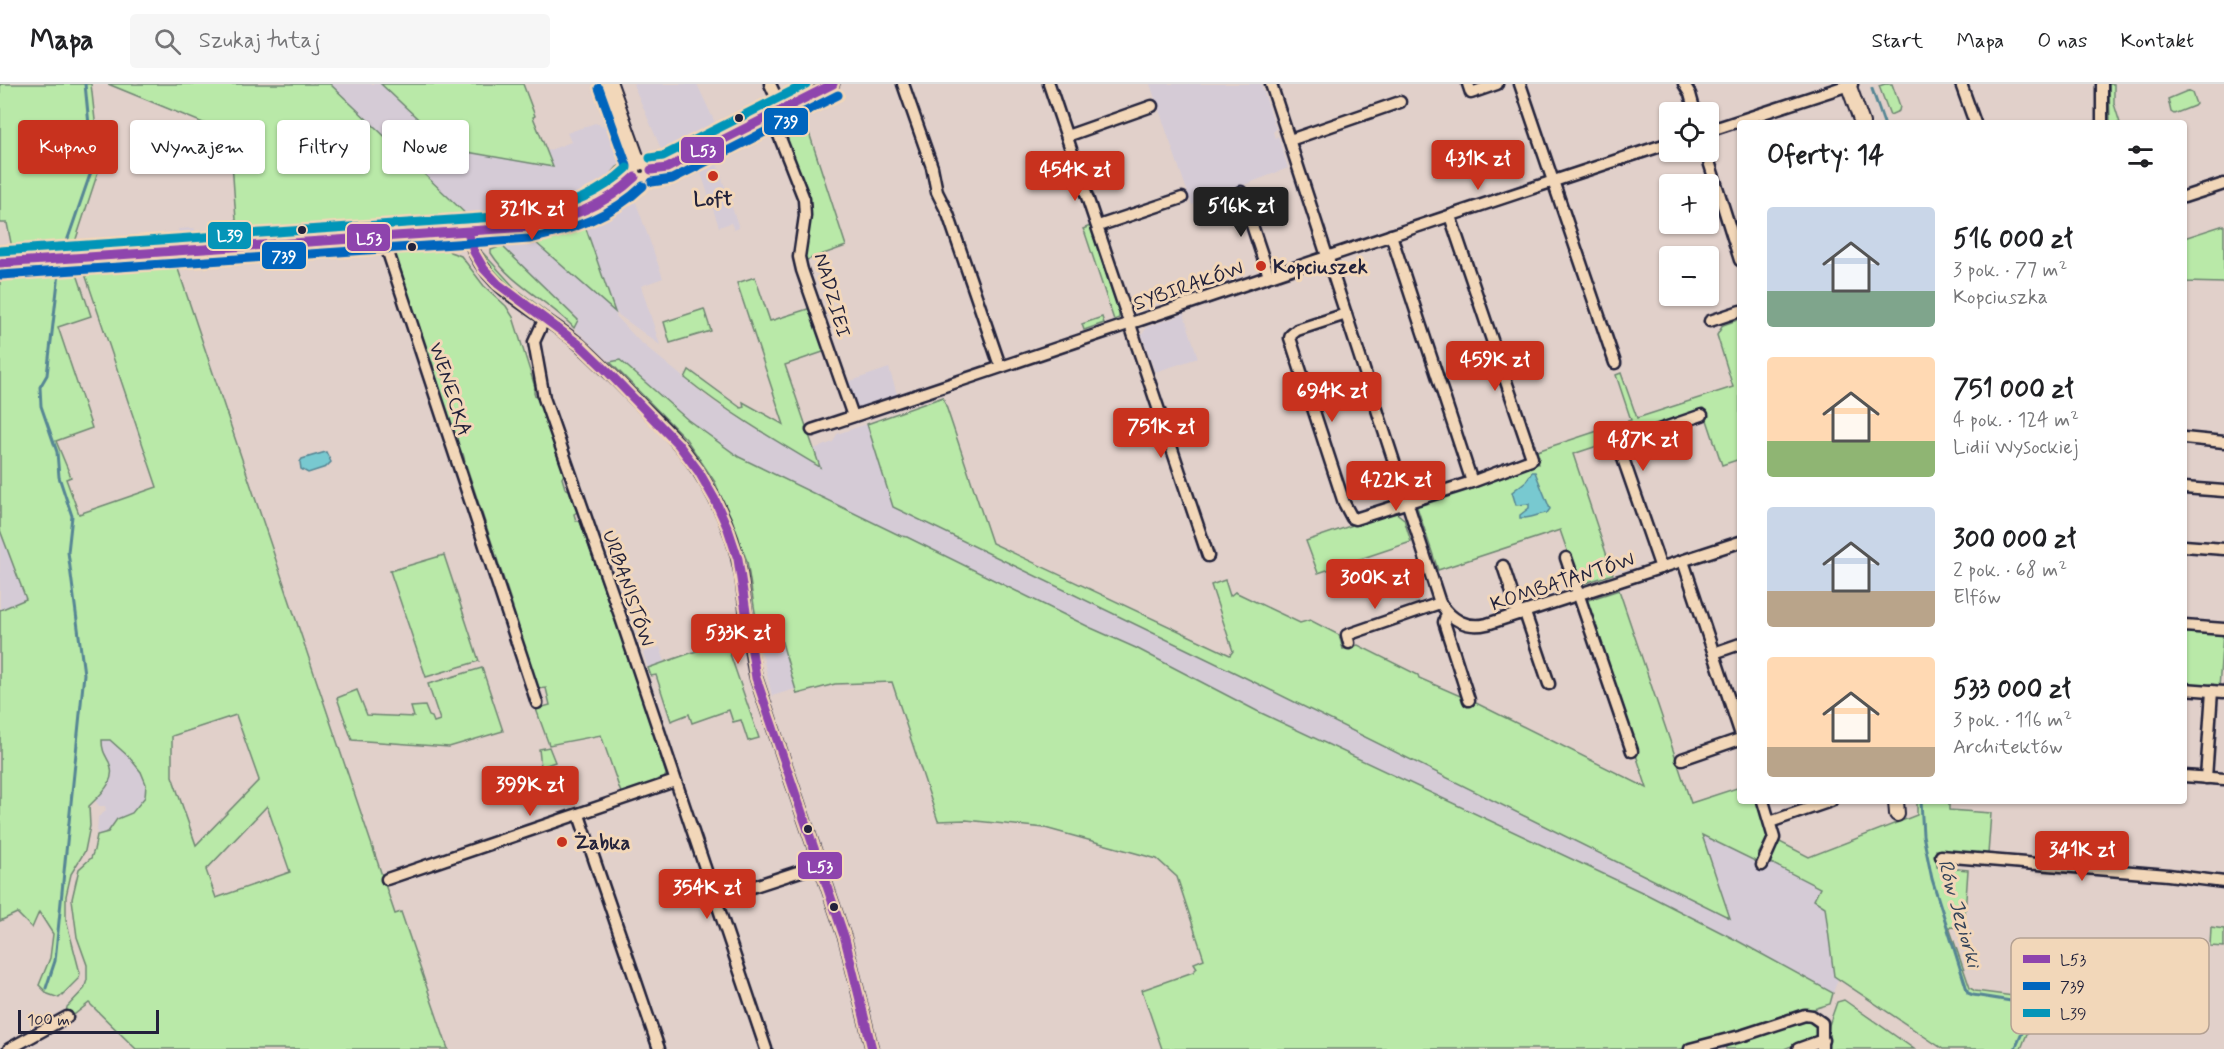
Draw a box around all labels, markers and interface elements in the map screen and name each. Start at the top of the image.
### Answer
search box [130,14,550,68]
text: Mapa [30,23,94,60]
icon: search [151,25,184,58]
text: Szukaj tutaj [199,27,320,55]
text: Start [1871,27,1923,55]
text: Mapa [1956,27,2004,55]
text: O nas [2037,27,2087,55]
text: Kontakt [2120,27,2194,55]
map controls [1659,102,1719,306]
button: locate [1659,102,1719,162]
line badge: 739 [763,107,809,136]
unlabelled marker [733,112,745,124]
text: 739 [774,112,798,133]
chip: Kupno [18,120,118,174]
chip: Wynajem [130,120,265,174]
chip: Filtry [277,120,370,174]
chip: Nowe [382,120,469,174]
line badge: L53 [680,136,725,164]
text: Oferty: 14 [1767,139,1884,173]
pin: 431K zł [1423,140,1533,191]
icon: filters [2124,140,2157,173]
text: L53 [690,141,716,162]
text: 431K zł [1446,146,1510,173]
pin: 454K zł [1020,151,1130,202]
text: 454K zł [1039,157,1111,184]
marker: Loft [706,169,720,183]
button: + [1659,174,1719,234]
place label: Loft [693,186,733,213]
pin: 516K zł [1186,187,1296,238]
pin: 321K zł [477,190,587,241]
text: 516K zł [1207,193,1275,220]
text: 321K zł [500,196,564,223]
line badge: L39 [207,221,252,250]
line badge: L53 [346,223,391,252]
text: 516 000 zł [1953,223,2073,257]
unlabelled marker [296,224,308,236]
text: L39 [217,226,243,247]
text: L53 [356,229,382,250]
icon: home [1815,231,1887,303]
line badge: 739 [261,241,307,270]
unlabelled marker [406,241,418,253]
button: − [1659,246,1719,306]
text: 739 [272,247,296,268]
street label: NADZIEI [807,250,857,341]
place label: Kopciuszek [1273,254,1368,281]
street label: SYBIRAKÓW [1130,255,1247,318]
text: 3 pok. · 77 m² [1953,257,2067,284]
marker: Kopciuszek [1254,259,1268,273]
text: Kopciuszka [1953,284,2048,311]
street label: WENECKA [422,339,477,440]
pin: 459K zł [1440,341,1550,392]
text: 459K zł [1460,347,1530,374]
pin: 694K zł [1277,372,1387,423]
text: 751 000 zł [1953,373,2074,407]
text: 694K zł [1296,378,1368,405]
icon: home [1815,381,1887,453]
text: 4 pok. · 124 m² [1953,407,2079,434]
pin: 751K zł [1106,408,1216,459]
text: 751K zł [1127,414,1195,441]
pin: 487K zł [1588,421,1698,472]
text: 487K zł [1608,427,1678,454]
text: Lidii Wysockiej [1953,434,2078,461]
pin: 422K zł [1341,461,1451,512]
text: 422K zł [1360,467,1432,494]
text: 300 000 zł [1953,523,2076,557]
street label: URBANISTÓW [595,527,660,650]
icon: home [1815,531,1887,603]
street label: KOMBATANTÓW [1487,546,1638,618]
text: 2 pok. · 68 m² [1953,557,2067,584]
pin: 300K zł [1320,559,1430,610]
text: 300K zł [1340,565,1410,592]
text: Elfów [1953,584,2001,611]
pin: 533K zł [683,614,793,665]
text: 533K zł [705,620,771,647]
text: 533 000 zł [1953,673,2071,707]
icon: home [1815,681,1887,753]
text: 3 pok. · 116 m² [1953,707,2072,734]
text: Architektów [1953,734,2063,761]
pin: 399K zł [475,766,585,817]
text: 399K zł [496,772,564,799]
unlabelled marker [802,823,814,835]
place label: Żabka [574,830,630,857]
pin: 341K zł [2027,831,2137,882]
marker: Żabka [555,835,569,849]
text: 341K zł [2049,837,2115,864]
line badge: L53 [797,851,843,880]
water label: Rów Jeziorki [1930,856,1988,973]
text: L53 [807,857,833,878]
pin: 354K zł [652,869,762,920]
text: 354K zł [673,875,741,902]
unlabelled marker [828,901,840,913]
legend [2011,938,2209,1034]
text: L53 [2060,950,2086,971]
text: 739 [2060,977,2085,998]
text: L39 [2060,1004,2087,1025]
scale bar [18,1007,159,1034]
text: 100 m [27,1010,70,1031]

